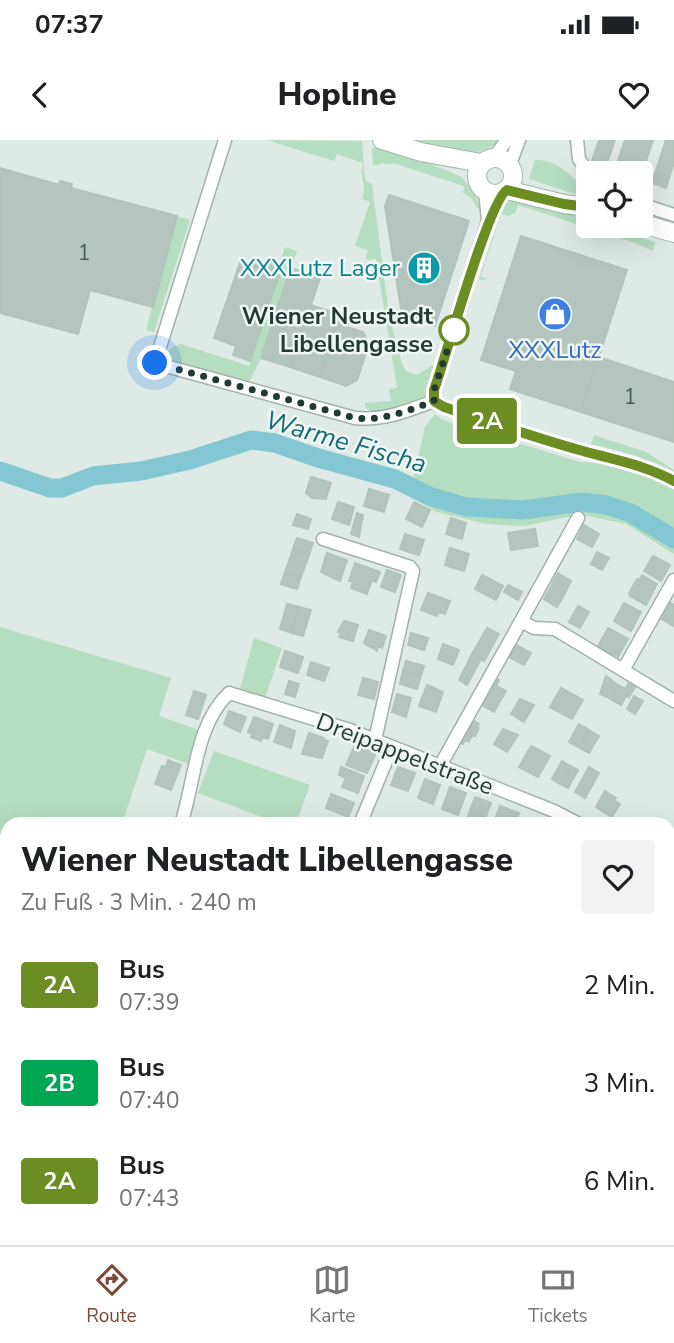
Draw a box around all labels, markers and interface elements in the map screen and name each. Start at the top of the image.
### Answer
text: 07:37 [35,7,104,42]
text: Hopline [277,73,397,116]
icon: back [21,76,59,114]
icon: heart [615,76,653,114]
map controls [576,161,653,238]
button: locate [576,161,653,238]
house number: 1 [78,239,90,267]
building icon: XXXLutz Lager [405,249,443,287]
place label: XXXLutz Lager [240,252,400,284]
shop icon: XXXLutz [536,295,574,333]
place label: Wiener Neustadt Libellengasse [242,300,434,360]
marker: Wiener Neustadt Libellengasse [439,315,469,345]
place label: XXXLutz [509,334,601,366]
your location [137,345,172,380]
house number: 1 [624,383,636,411]
line badge: 2A [456,398,518,444]
water label: Warme Fischa [261,402,431,482]
text: 2A [471,405,503,437]
street label: Dreipappelstraße [312,705,498,803]
text: Wiener Neustadt Libellengasse [21,838,513,883]
button: heart [581,840,655,914]
text: Zu Fuß · 3 Min. · 240 m [21,887,257,918]
text: Bus [119,952,165,987]
text: 2 Min. [584,968,655,1003]
text: 2A [43,969,76,1001]
text: 07:39 [119,987,179,1018]
text: Bus [119,1050,165,1085]
text: 3 Min. [584,1066,655,1101]
text: 2B [44,1067,75,1099]
text: 07:40 [119,1085,179,1116]
text: Bus [119,1148,165,1183]
text: 6 Min. [584,1164,655,1199]
text: 2A [43,1165,76,1197]
text: 07:43 [119,1183,179,1214]
tab: Route [86,1261,137,1329]
tab: Karte [309,1261,355,1329]
tab: Tickets [528,1261,588,1329]

